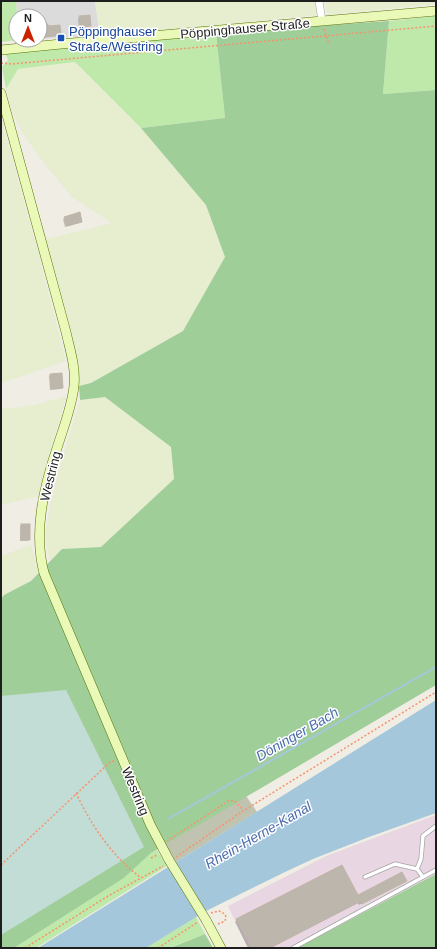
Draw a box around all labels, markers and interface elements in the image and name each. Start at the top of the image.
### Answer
north arrow [8,8,48,48]
text: N [24,12,32,24]
street label: Pöppinghauser Straße [180,15,310,42]
place label: Pöppinghauser Straße/Westring [69,24,163,54]
marker: Pöppinghauser Straße/Westring [56,33,66,43]
street label: Westring [37,450,64,503]
water label: Döninger Bach [253,704,341,764]
street label: Westring [119,765,152,818]
water label: Rhein-Herne-Kanal [202,798,315,872]

